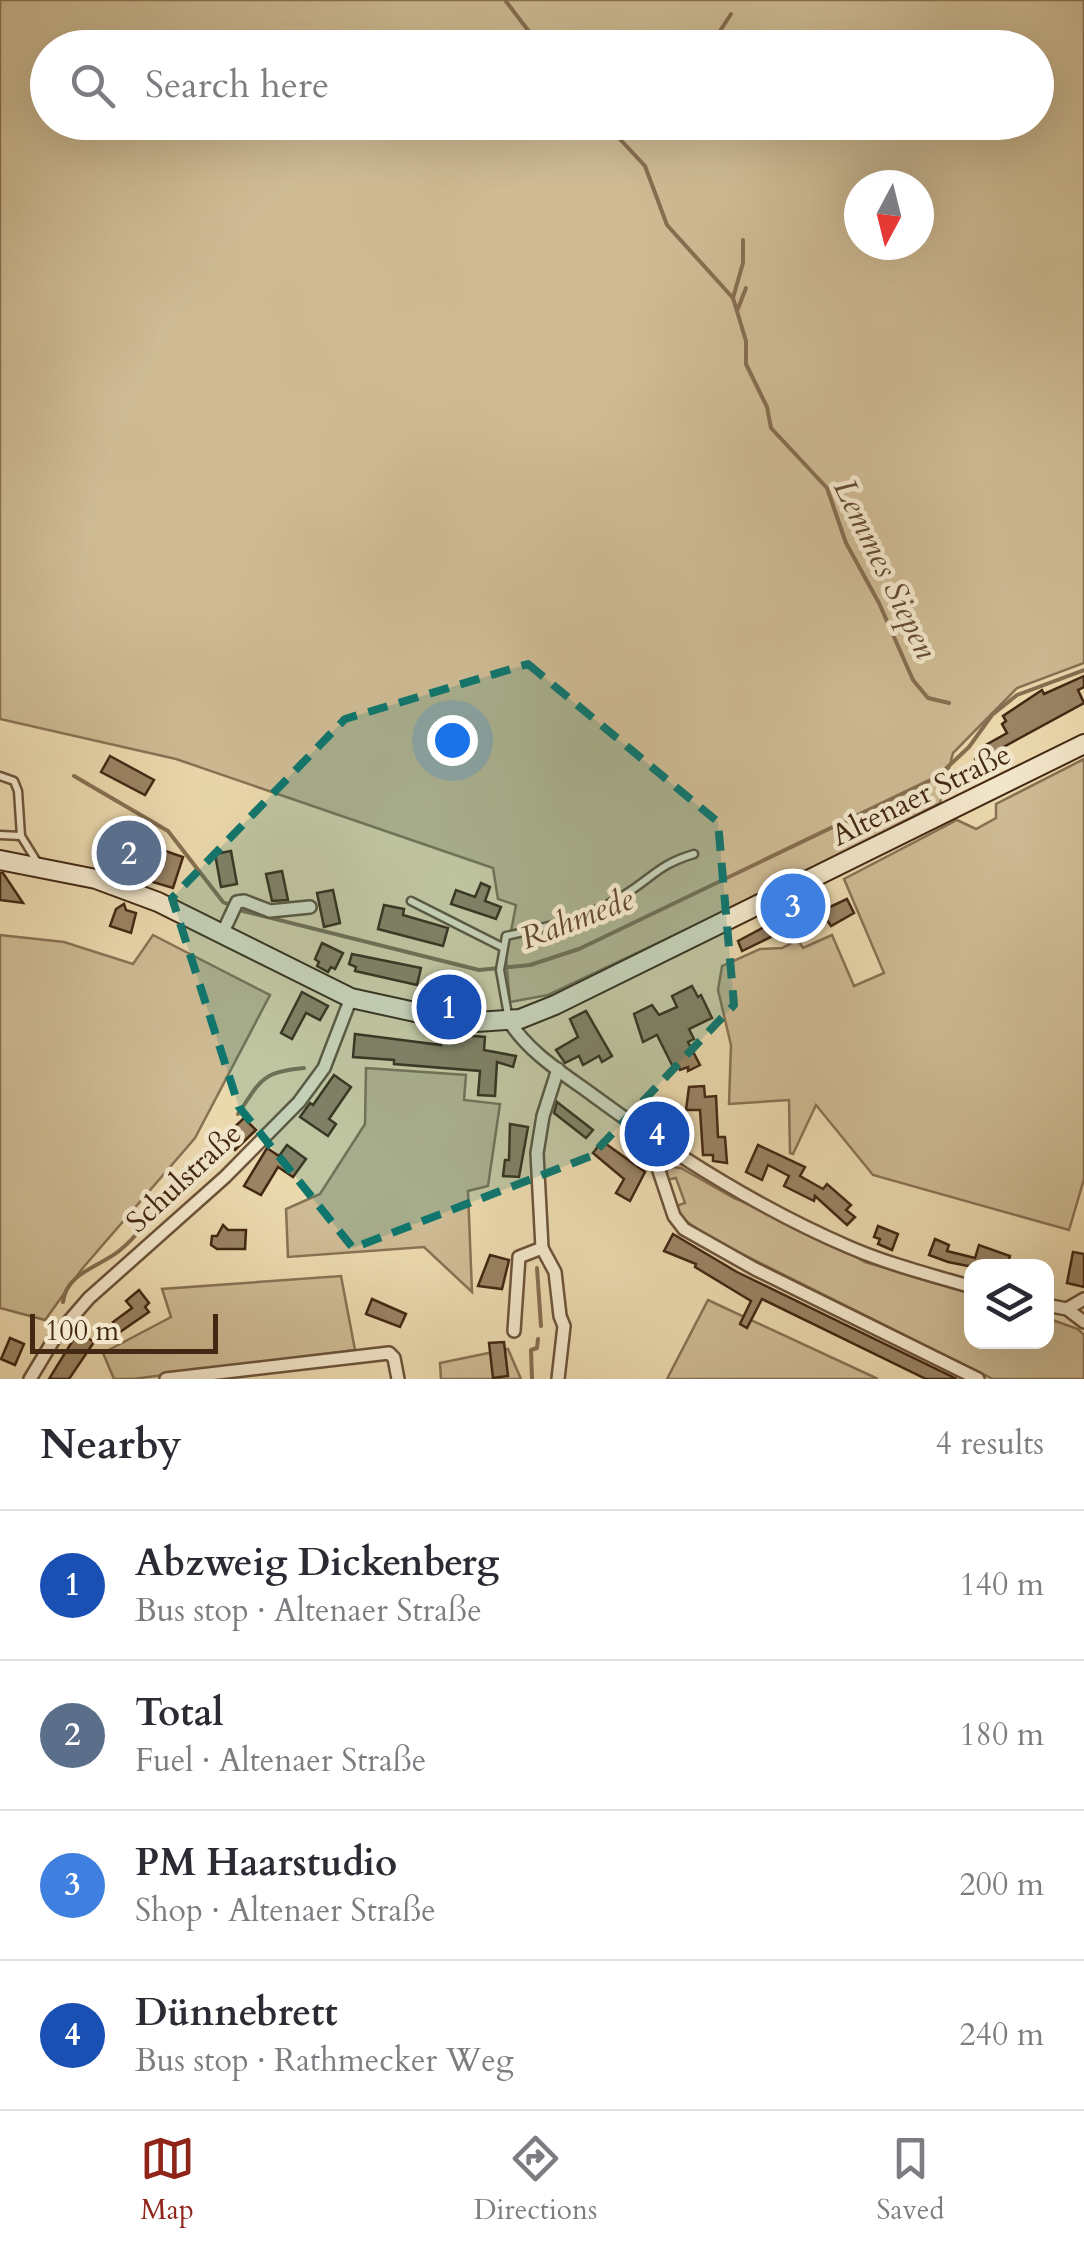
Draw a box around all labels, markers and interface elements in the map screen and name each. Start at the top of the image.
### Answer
search box [30,30,1054,140]
icon: search [65,58,120,113]
text: Search here [145,59,329,111]
north arrow [844,170,934,260]
water label: Lemmes Siepen [823,472,948,667]
your location [427,715,478,766]
street label: Altenaer Straße [825,734,1017,856]
pin: 2 [96,816,162,890]
pin: 3 [760,868,826,944]
water label: Rahmede [514,877,640,961]
pin: 1 [416,970,482,1044]
pin: 4 [624,1096,690,1172]
street label: Schulstraße [117,1114,251,1242]
map controls [964,1259,1054,1349]
button: layers [964,1259,1054,1349]
scale bar [30,1309,218,1354]
text: 100 m [45,1312,119,1350]
text: Nearby [40,1416,182,1473]
text: 4 results [936,1422,1044,1466]
text: Abzweig Dickenberg [135,1537,499,1589]
text: 1 [64,1563,81,1607]
text: 140 m [959,1563,1044,1607]
text: Bus stop · Altenaer Straße [135,1589,482,1633]
text: Total [135,1687,224,1739]
text: 2 [64,1713,81,1757]
text: 180 m [959,1713,1044,1757]
text: Fuel · Altenaer Straße [135,1739,426,1783]
text: PM Haarstudio [135,1837,397,1889]
text: 3 [64,1863,81,1907]
text: 200 m [959,1863,1044,1907]
text: Shop · Altenaer Straße [135,1889,436,1933]
text: Dünnebrett [135,1987,338,2039]
text: 4 [64,2013,81,2057]
text: 240 m [959,2013,1044,2057]
text: Bus stop · Rathmecker Weg [135,2039,514,2083]
tab: Map [140,2131,195,2229]
tab: Directions [474,2131,597,2229]
tab: Saved [876,2131,944,2229]

